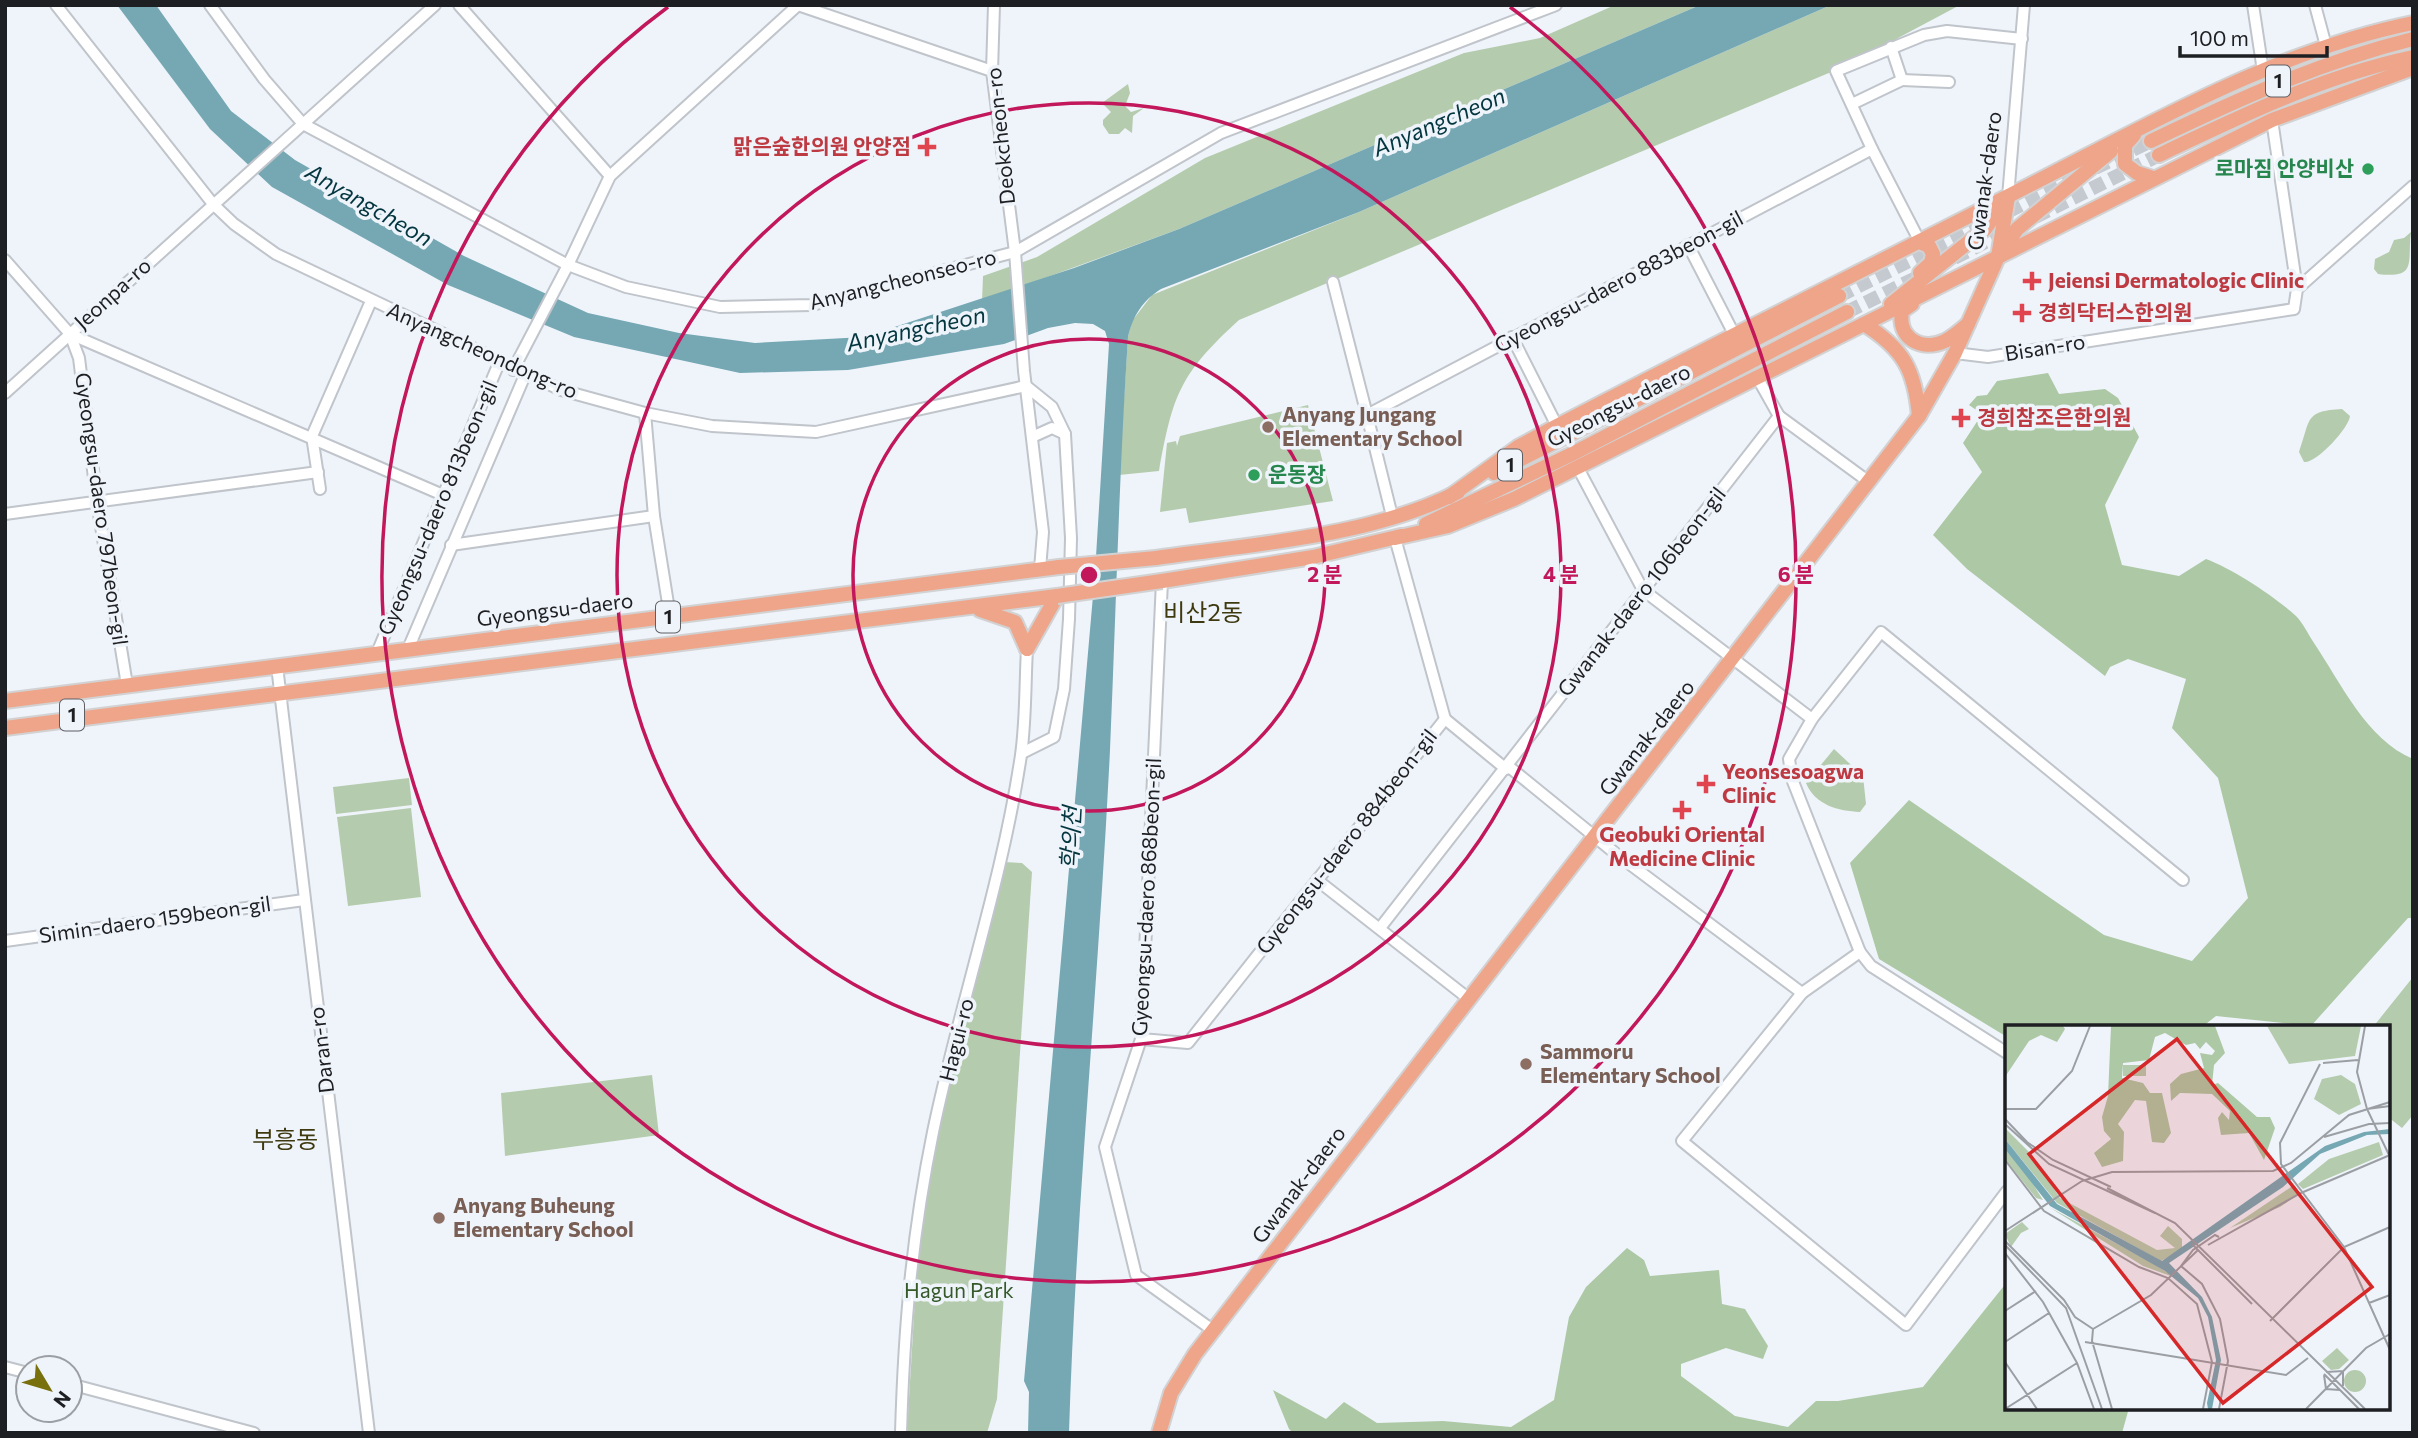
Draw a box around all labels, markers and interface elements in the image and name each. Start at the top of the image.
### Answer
scale bar [2180,14,2327,58]
text: 100 m [2190,25,2249,50]
street label: Deokcheon-ro [980,66,1019,206]
road number: 1 [2266,66,2290,96]
water label: Anyangcheon [1367,81,1509,162]
street label: Gwanak-daero [1961,110,2006,252]
place label: 맑은숲한의원 안양점 [733,133,911,158]
marker: 맑은숲한의원 안양점 [917,137,937,157]
place label: 로마짐 안양비산 [2215,155,2354,180]
water label: Anyangcheon [300,156,438,252]
marker: 로마짐 안양비산 [2360,161,2376,177]
street label: Gyeongsu-daero 883beon-gil [1490,204,1747,357]
street label: Anyangcheonseo-ro [807,243,999,314]
street label: Jeonpa-ro [68,252,156,334]
place label: Jeiensi Dermatologic Clinic [2048,267,2304,292]
marker: Jeiensi Dermatologic Clinic [2022,271,2042,291]
street label: Anyangcheondong-ro [383,296,582,403]
place label: 경희닥터스한의원 [2038,299,2193,324]
water label: Anyangcheon [843,300,988,357]
marker: 경희닥터스한의원 [2012,303,2032,323]
street label: Bisan-ro [2003,328,2087,365]
street label: Gyeongsu-daero [1543,358,1694,452]
street label: Gyeongsu-daero 797beon-gil [71,371,134,647]
street label: Gyeongsu-daero 813beon-gil [372,376,502,638]
place label: Anyang Jungang Elementary School [1282,401,1463,450]
place label: 경희참조은한의원 [1977,404,2132,429]
marker: 경희참조은한의원 [1951,408,1971,428]
marker: Anyang Jungang Elementary School [1260,419,1276,435]
road number: 1 [1498,450,1522,480]
place label: 운동장 [1268,461,1326,486]
marker: 운동장 [1246,467,1262,483]
street label: Gwanak-daero 106beon-gil [1551,481,1730,701]
text: 2 분 [1307,561,1343,586]
text: 4 분 [1543,561,1579,586]
text: 6 분 [1778,561,1814,586]
centre of rings [1077,563,1101,587]
street label: Gyeongsu-daero [475,587,634,631]
district label: 비산2동 [1163,597,1243,626]
road number: 1 [656,602,680,632]
street label: Gwanak-daero [1593,674,1699,800]
road number: 1 [60,700,84,730]
street label: Gyeongsu-daero 884beon-gil [1250,724,1441,959]
street label: Gyeongsu-daero 868beon-gil [1126,757,1165,1037]
place label: Yeonsesoagwa Clinic [1722,758,1864,807]
marker: Yeonsesoagwa Clinic [1696,774,1716,794]
marker: Geobuki Oriental Medicine Clinic [1672,800,1692,820]
water label: 학의천 [1054,803,1086,870]
place label: Geobuki Oriental Medicine Clinic [1599,821,1765,870]
street label: Simin-daero 159beon-gil [37,890,272,947]
street label: Hagui-ro [933,996,978,1084]
street label: Daran-ro [303,1005,338,1095]
inset map [2005,1025,2390,1410]
place label: Sammoru Elementary School [1540,1038,1721,1087]
marker: Sammoru Elementary School [1518,1056,1534,1072]
street label: Gwanak-daero [1246,1121,1350,1248]
district label: 부흥동 [252,1124,318,1153]
place label: Anyang Buheung Elementary School [453,1192,634,1241]
marker: Anyang Buheung Elementary School [431,1210,447,1226]
park label: Hagun Park [904,1277,1014,1302]
north arrow [14,1354,84,1424]
text: N [49,1387,76,1412]

